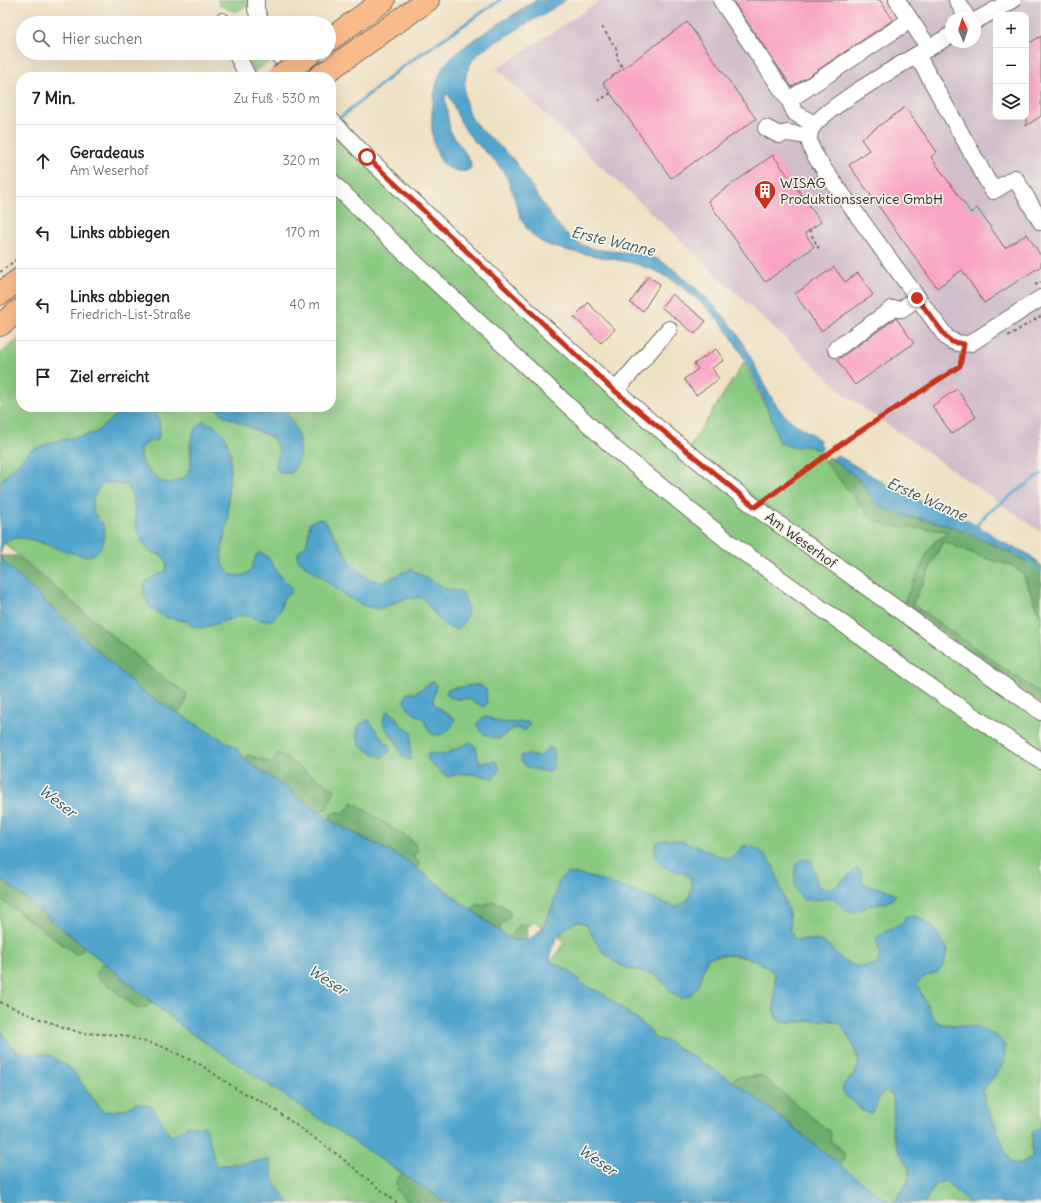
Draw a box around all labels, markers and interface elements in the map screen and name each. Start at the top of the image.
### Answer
north arrow [945,12,981,48]
map controls [993,12,1029,120]
button: + [993,12,1029,48]
search box [16,16,336,60]
icon: search [30,27,52,49]
text: Hier suchen [62,29,142,48]
button: − [993,48,1029,84]
button: layers [993,84,1029,120]
text: 7 Min. [32,87,75,109]
text: Zu Fuß · 530 m [234,90,320,107]
text: Geradeaus [70,143,144,162]
route start [358,148,376,166]
icon: ahead [32,150,54,172]
text: 320 m [282,152,320,169]
text: Am Weserhof [70,162,148,179]
place label: WISAG Produktionsservice GmbH [780,174,943,208]
building icon: WISAG Produktionsservice GmbH [752,178,778,211]
icon: left [32,222,54,244]
water label: Erste Wanne [569,222,658,260]
text: Links abbiegen [70,223,170,242]
text: 170 m [285,224,320,241]
text: Links abbiegen [70,287,170,306]
route end [908,289,926,307]
icon: left [32,294,54,316]
text: 40 m [289,296,320,313]
text: Friedrich-List-Straße [70,306,191,323]
icon: arrive [32,366,54,388]
text: Ziel erreicht [70,367,149,386]
water label: Erste Wanne [884,473,971,525]
street label: Am Weserhof [762,508,841,572]
water label: Weser [36,781,82,823]
water label: Weser [305,961,352,1000]
water label: Weser [575,1140,622,1181]

